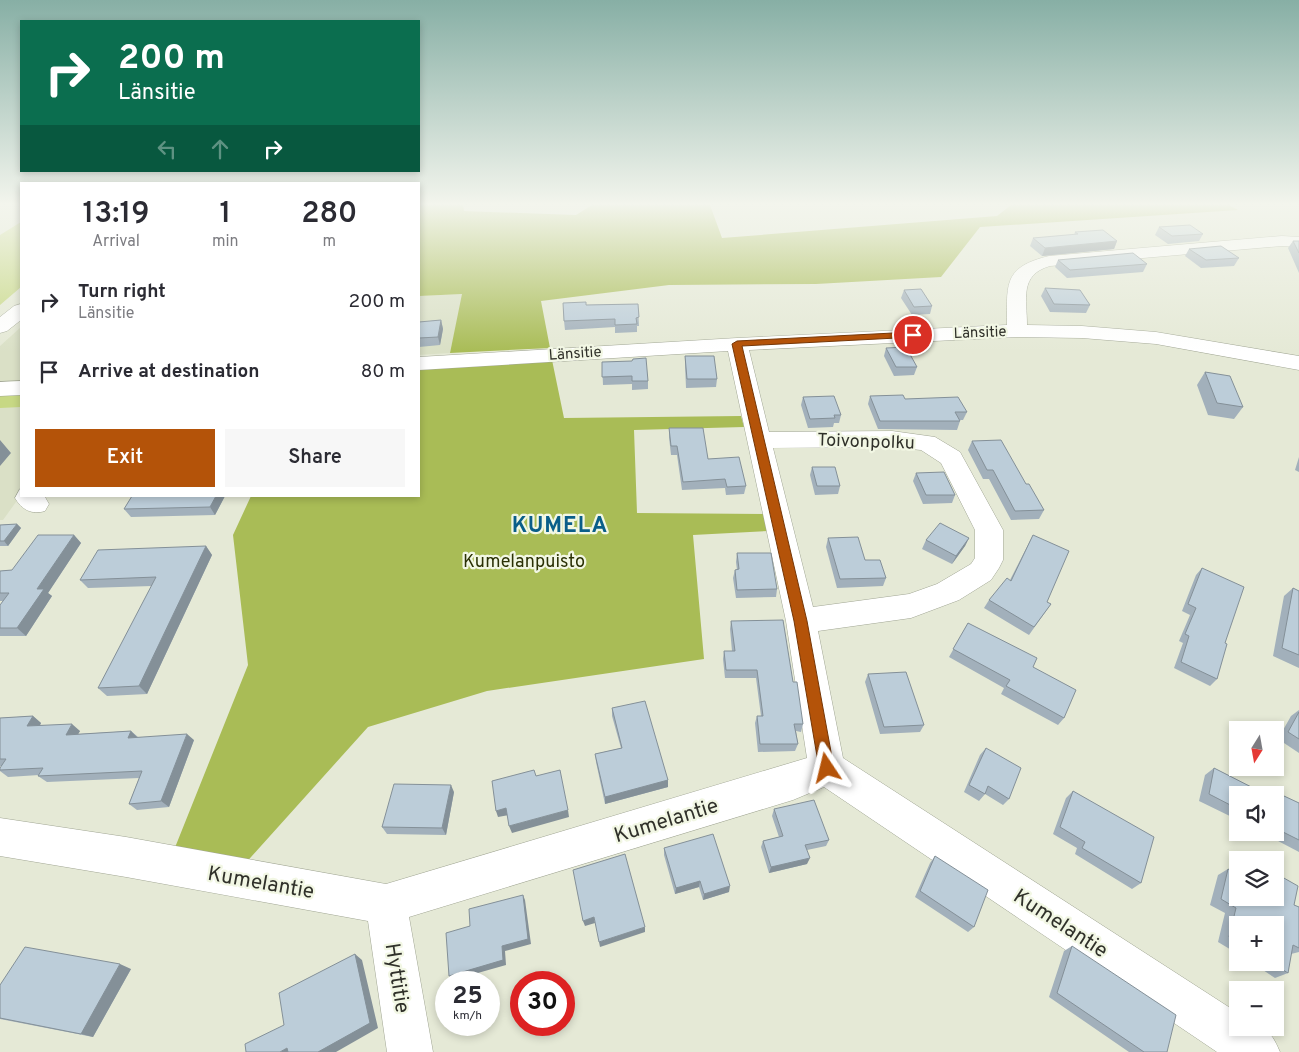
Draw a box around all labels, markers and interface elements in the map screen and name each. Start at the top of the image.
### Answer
text: 200 m [118,37,225,81]
icon: right [35,40,100,105]
text: Länsitie [118,80,195,107]
icon: left [153,135,181,163]
icon: ahead [206,135,234,163]
icon: right [259,135,287,163]
text: 13:19 [83,196,149,233]
text: 1 [219,196,231,233]
text: 280 [301,196,357,233]
text: Arrival [92,232,140,252]
text: min [212,232,239,252]
text: m [323,232,336,252]
text: Turn right [78,280,166,304]
icon: right [35,288,63,316]
text: 200 m [349,290,405,314]
text: Länsitie [78,304,134,324]
pin [892,314,934,356]
icon: arrive [899,321,927,349]
street label: Länsitie [953,323,1007,344]
street label: Länsitie [548,343,602,366]
icon: arrive [35,358,63,386]
text: Arrive at destination [78,360,259,384]
text: 80 m [361,360,405,384]
button: Exit [35,429,215,487]
button: Share [225,429,405,487]
street label: Toivonpolku [817,429,915,456]
district label: KUMELA [512,513,608,540]
park label: Kumelanpuisto [463,551,585,574]
north arrow [1229,721,1284,776]
map controls [1229,721,1284,1036]
position arrow [800,741,852,793]
button: sound [1229,786,1284,841]
street label: Kumelantie [611,793,722,850]
button: layers [1229,851,1284,906]
street label: Kumelantie [205,861,316,906]
street label: Kumelantie [1008,884,1113,965]
button: + [1229,916,1284,971]
street label: Hyttitie [378,941,415,1015]
speed limit sign: 30 [510,971,575,1036]
text: 25 [452,981,483,1013]
button: − [1229,981,1284,1036]
text: km/h [453,1008,482,1024]

